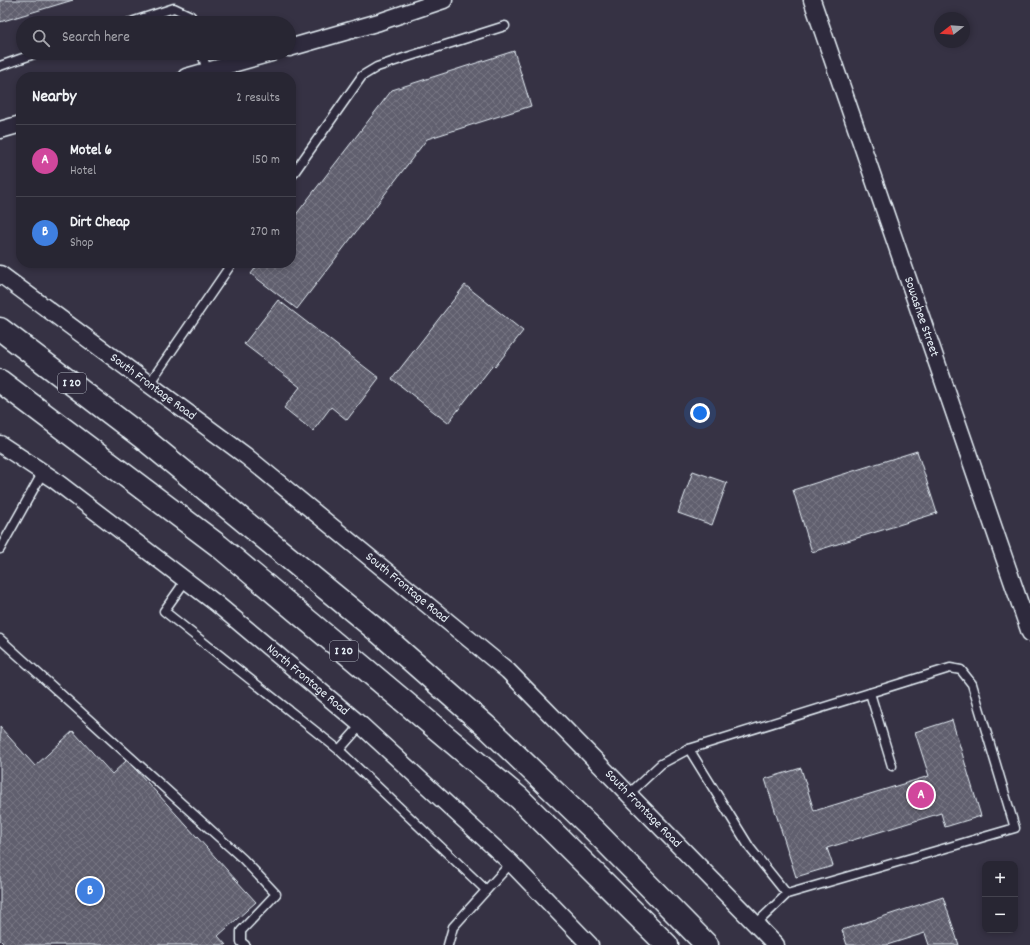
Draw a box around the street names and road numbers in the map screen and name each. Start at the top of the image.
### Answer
street label: Sowashee Street [898,274,944,360]
street label: South Frontage Road [106,349,200,425]
road number: I 20 [58,373,86,393]
street label: South Frontage Road [361,548,453,628]
street label: North Frontage Road [262,640,353,720]
road number: I 20 [330,641,358,661]
street label: South Frontage Road [600,766,686,853]

